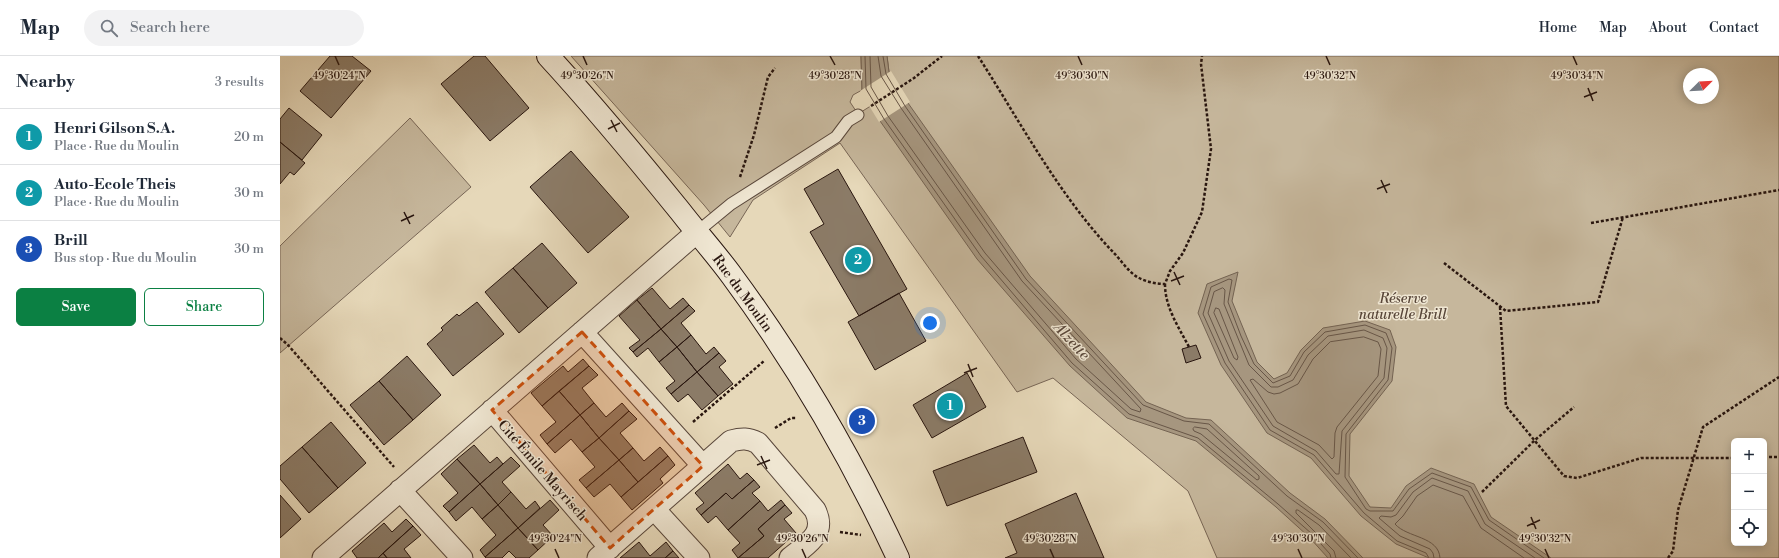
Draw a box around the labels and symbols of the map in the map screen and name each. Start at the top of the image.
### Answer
north arrow [1683,68,1719,104]
text: 49°30'24"N [312,70,366,82]
text: 49°30'26"N [560,70,614,82]
text: 49°30'28"N [808,70,862,82]
text: 49°30'30"N [1055,70,1109,82]
text: 49°30'32"N [1304,70,1357,82]
text: 49°30'34"N [1550,70,1604,82]
pin: 2 [845,245,871,275]
street label: Rue du Moulin [708,251,777,337]
park label: Réserve naturelle Brill [1359,290,1447,324]
your location [920,313,940,333]
water label: Alzette [1048,317,1094,364]
pin: 1 [937,391,963,421]
pin: 3 [849,406,875,436]
street label: Cité Émile Mayrisch [493,415,593,525]
text: 49°30'24"N [528,533,582,545]
text: 49°30'26"N [775,533,829,545]
text: 49°30'28"N [1023,533,1077,545]
text: 49°30'30"N [1271,533,1325,545]
text: 49°30'32"N [1519,533,1572,545]

